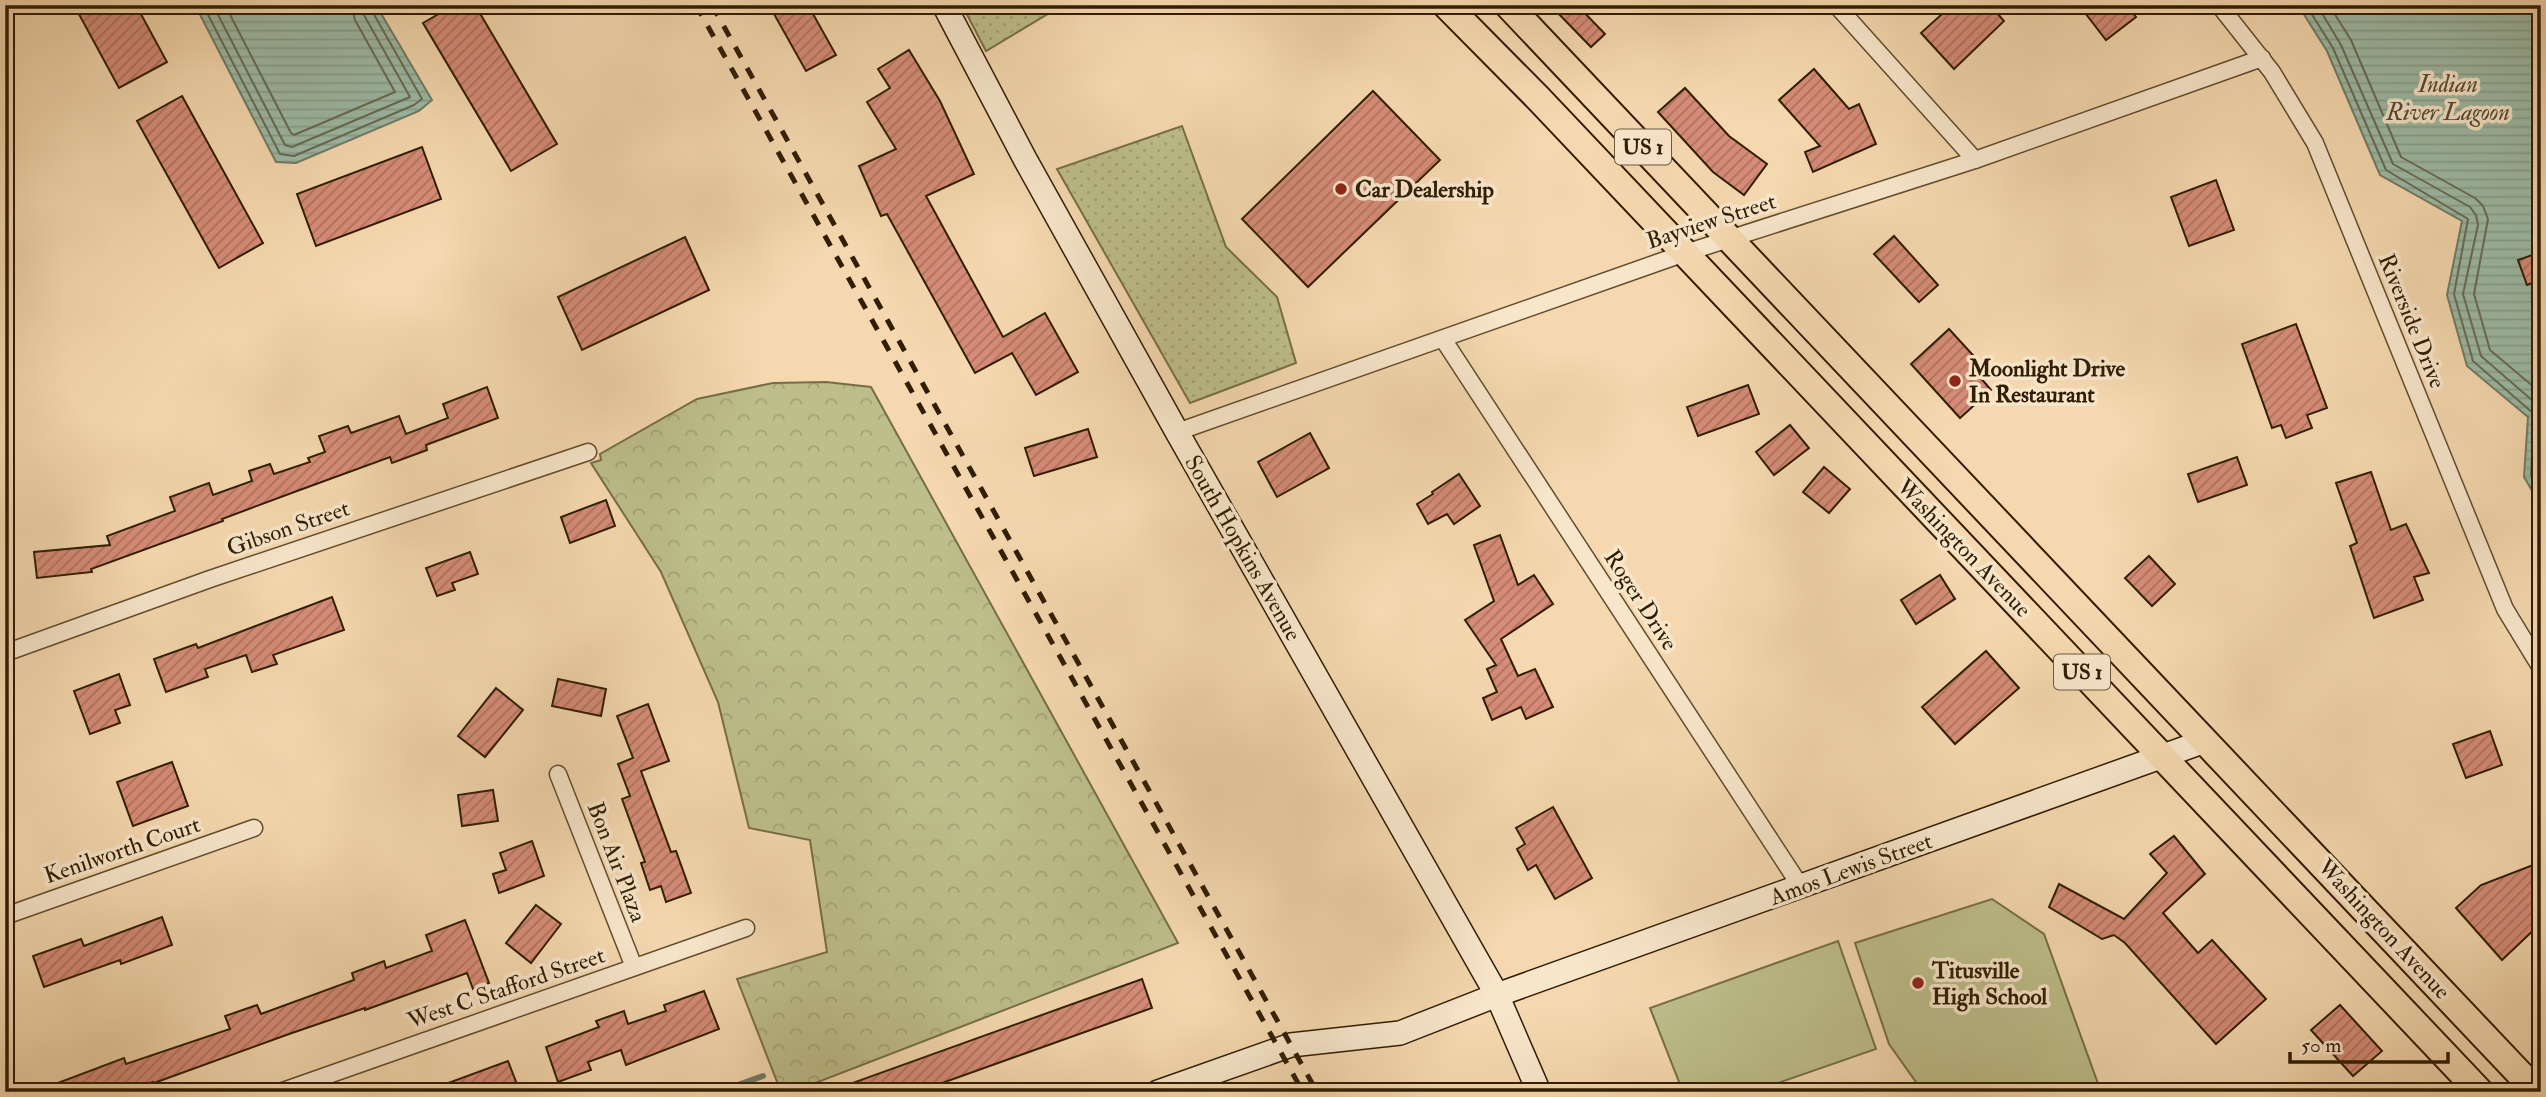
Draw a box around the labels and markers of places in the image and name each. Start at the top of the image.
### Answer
place label: Car Dealership [1355,175,1494,205]
marker: Car Dealership [1333,181,1349,197]
place label: Moonlight Drive In Restaurant [1968,354,2125,409]
marker: Moonlight Drive In Restaurant [1947,373,1963,389]
place label: Titusville High School [1931,956,2048,1012]
marker: Titusville High School [1910,975,1926,991]

